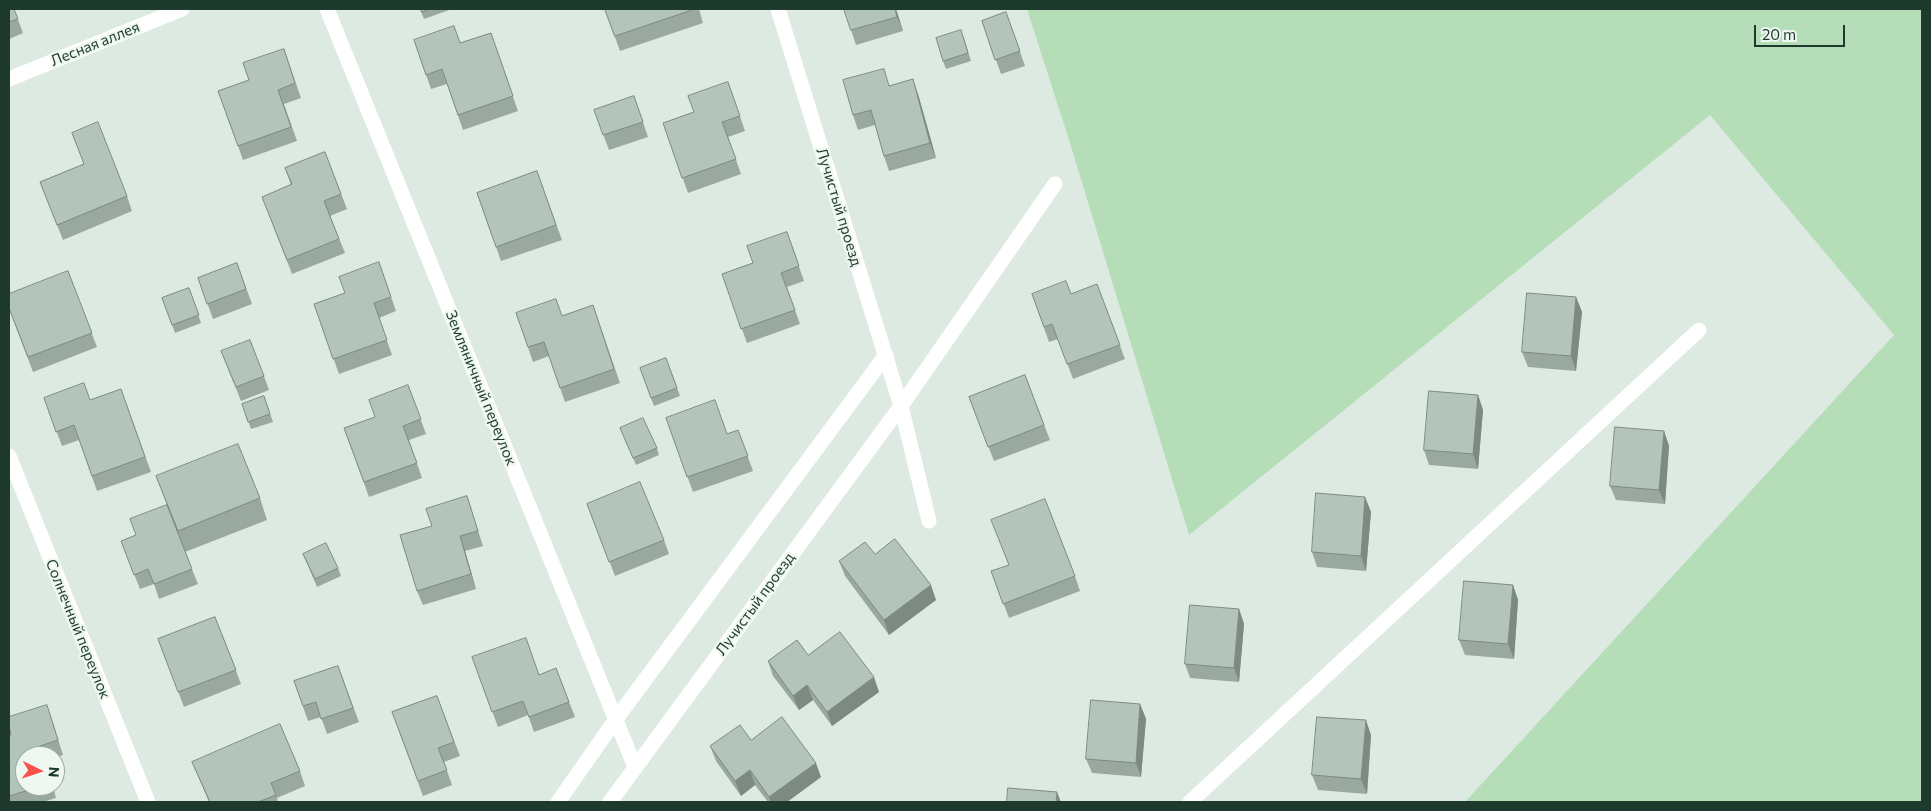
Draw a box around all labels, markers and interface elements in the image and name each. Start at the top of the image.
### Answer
scale bar [1756,15,1847,47]
street label: Лесная аллея [48,18,142,70]
text: 20 m [1762,25,1796,43]
street label: Лучистый проезд [812,146,866,268]
street label: Земляничный переулок [442,308,520,468]
street label: Лучистый проезд [712,549,798,659]
street label: Солнечный переулок [42,557,114,701]
north arrow [15,746,65,796]
text: N [46,766,63,778]

